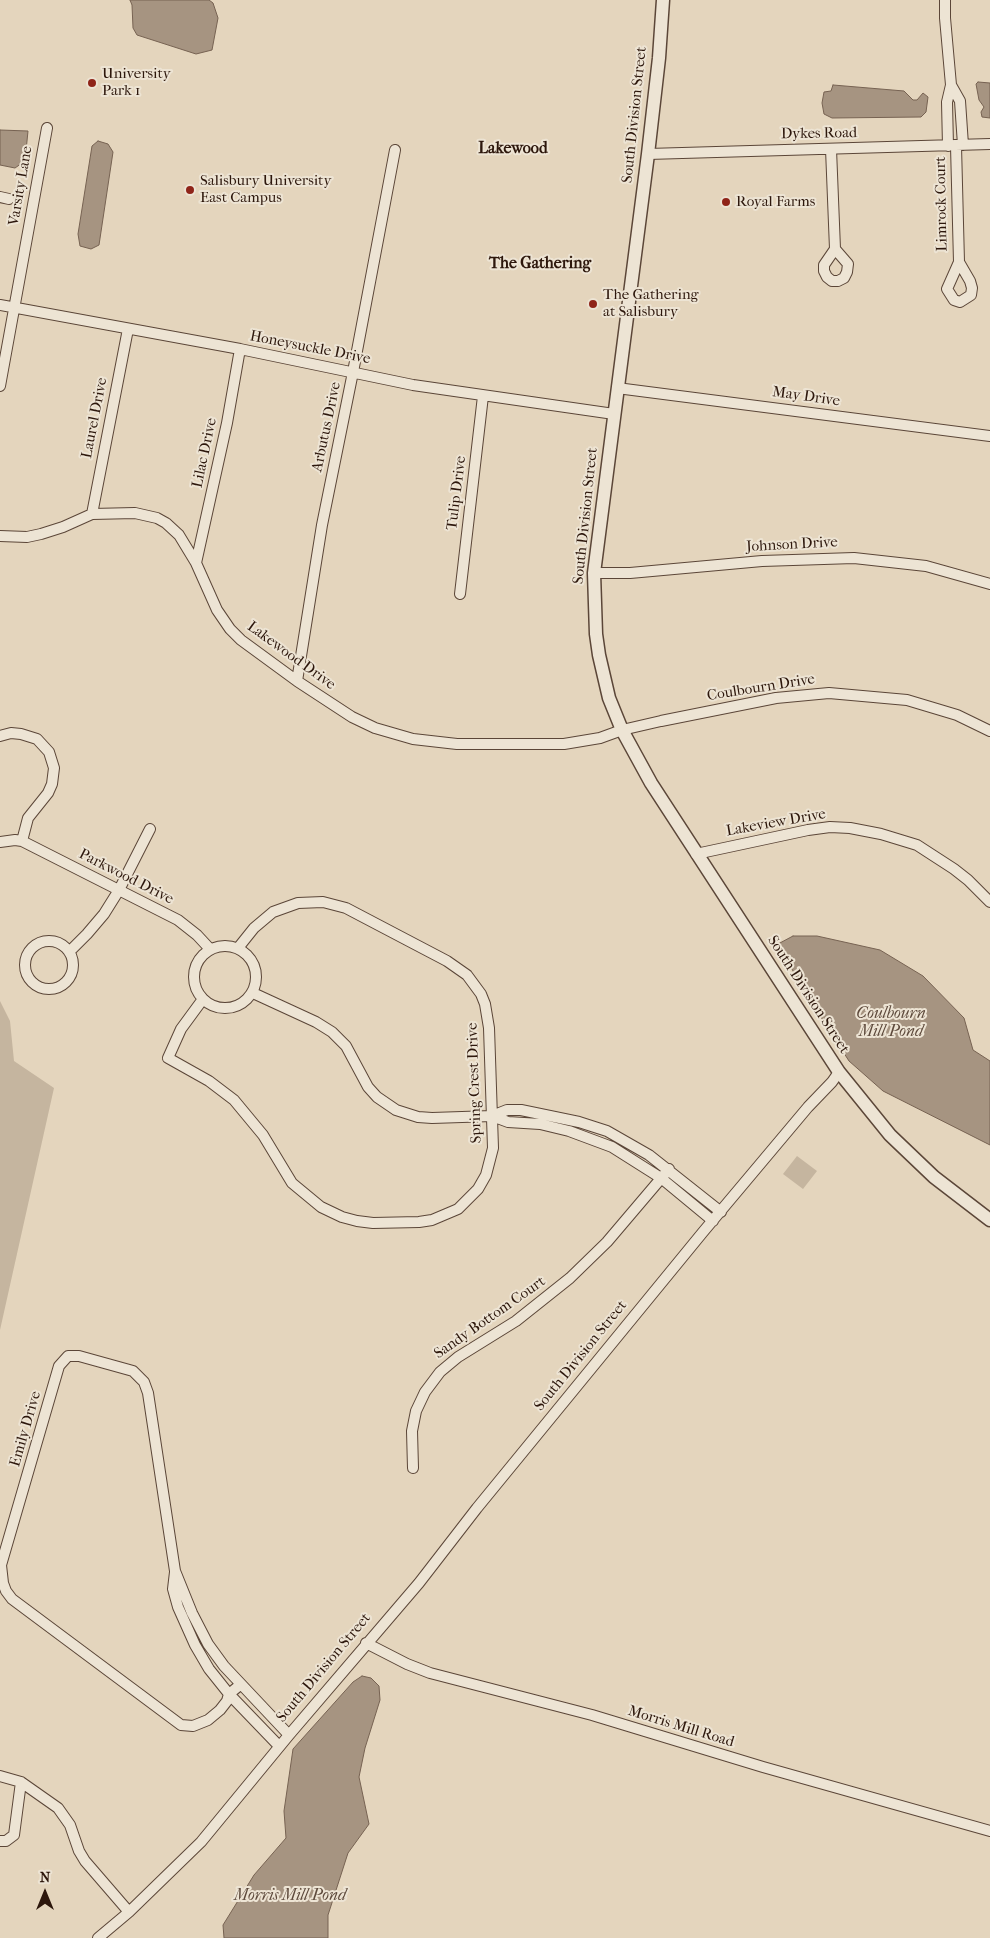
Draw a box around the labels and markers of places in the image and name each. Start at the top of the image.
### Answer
place label: University Park 1 [102,65,171,100]
marker: University Park 1 [86,77,98,89]
place label: Salisbury University East Campus [200,172,331,207]
marker: Salisbury University East Campus [184,184,196,196]
place label: Royal Farms [736,193,815,211]
marker: Royal Farms [720,196,732,208]
place label: The Gathering at Salisbury [603,286,699,321]
marker: The Gathering at Salisbury [587,298,599,310]

